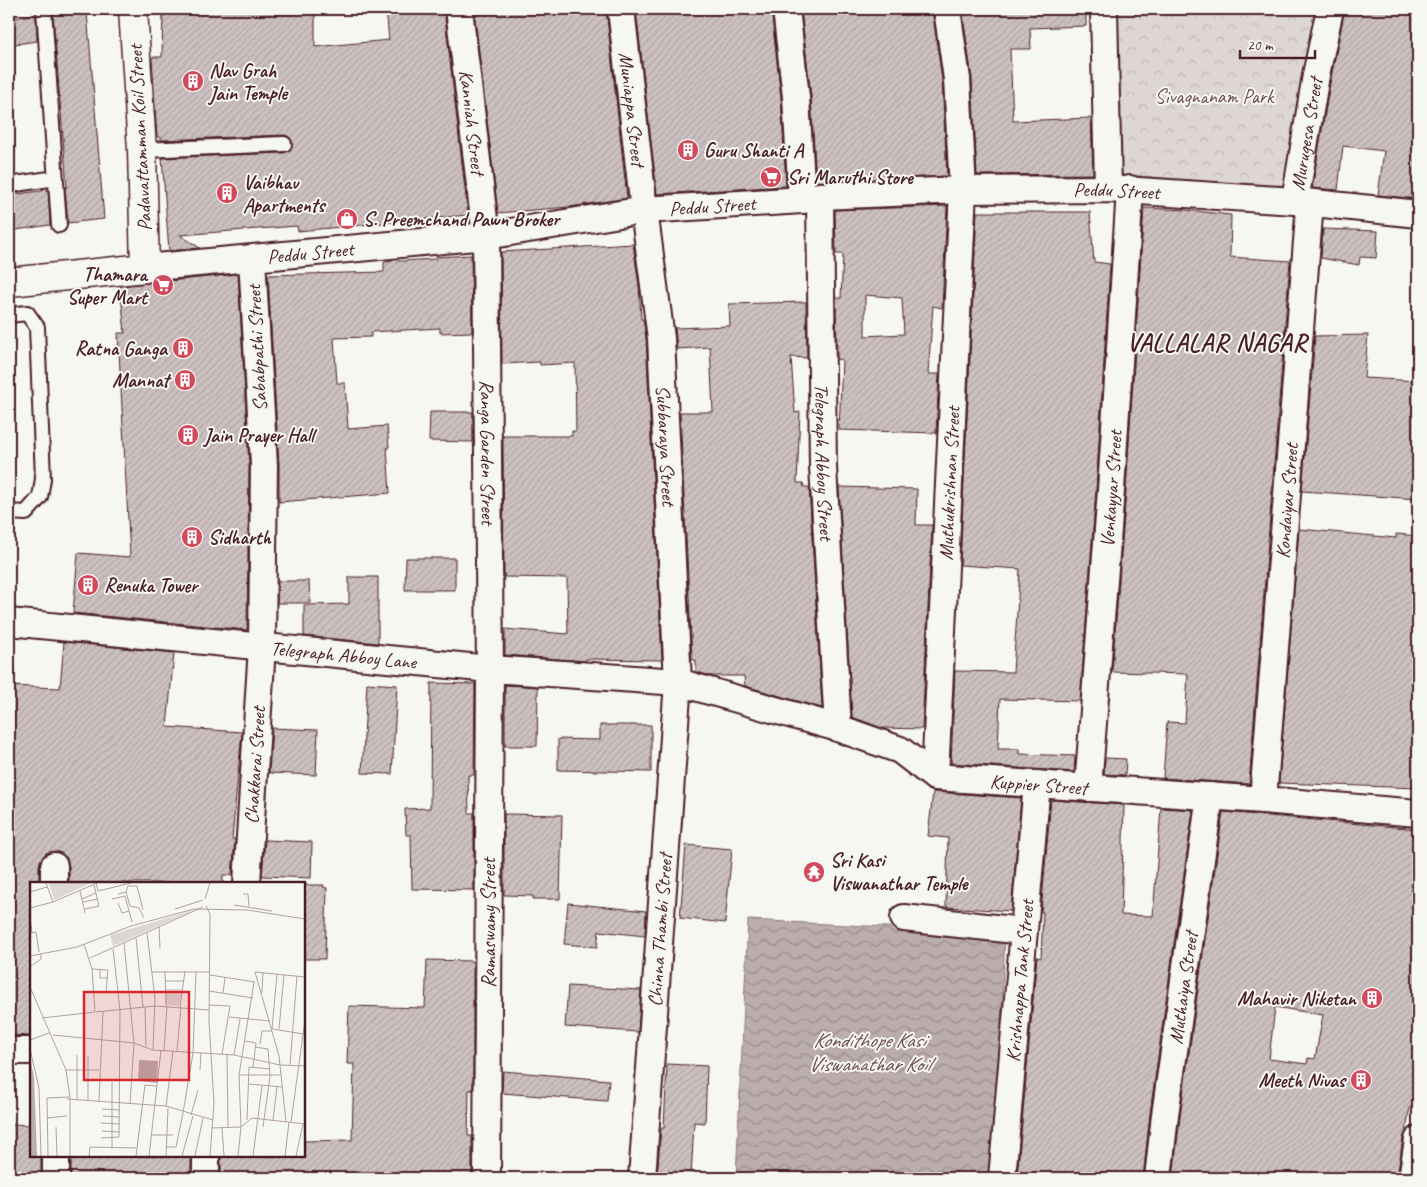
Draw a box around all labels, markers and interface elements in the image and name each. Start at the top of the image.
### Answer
scale bar [1240,28,1314,60]
text: 20 m [1247,36,1274,55]
street label: Padavattamman Koil Street [123,42,157,232]
street label: Muniappa Street [614,51,652,171]
place label: Nav Grah Jain Temple [207,58,289,106]
street label: Kanniah Street [454,68,491,179]
building icon: Nav Grah Jain Temple [181,69,205,93]
street label: Murugesa Street [1284,72,1328,192]
park label: Sivagnanam Park [1155,84,1275,109]
building icon: Guru Shanti A [676,138,700,162]
place label: Guru Shanti A [704,138,805,163]
supermarket icon: Sri Maruthi Store [759,165,783,189]
place label: Sri Maruthi Store [787,165,914,190]
place label: Vaibhav Apartments [243,170,326,218]
street label: Peddu Street [1073,176,1163,205]
building icon: Vaibhav Apartments [215,181,239,205]
street label: Peddu Street [668,190,759,221]
shop icon: S. Preemchand Pawn Broker [335,207,359,231]
place label: S. Preemchand Pawn Broker [363,207,562,232]
street label: Peddu Street [266,236,357,269]
place label: Thamara Super Mart [67,262,149,310]
supermarket icon: Thamara Super Mart [151,273,175,297]
street label: Sababpathi Street [241,282,273,412]
district label: VALLALAR NAGAR [1127,327,1310,359]
place label: Ratna Ganga [75,336,169,361]
building icon: Ratna Ganga [171,336,195,360]
place label: Mannat [112,368,172,393]
building icon: Mannat [173,368,197,392]
street label: Ranga Garden Street [475,380,501,527]
street label: Telegraph Abboy Street [810,383,840,544]
street label: Subbaraya Street [651,384,682,509]
street label: Muthukrishnan Street [933,404,965,561]
building icon: Jain Prayer Hall [176,423,200,447]
place label: Jain Prayer Hall [202,423,317,448]
street label: Venkayyar Street [1094,427,1127,548]
street label: Kondaiyar Street [1270,440,1304,559]
building icon: Sidharth [180,525,204,549]
place label: Sidharth [208,525,272,550]
building icon: Renuka Tower [76,573,100,597]
place label: Renuka Tower [104,573,200,598]
street label: Telegraph Abboy Lane [269,635,419,674]
street label: Chakkarai Street [238,704,271,825]
street label: Kuppier Street [989,768,1091,800]
place label: Sri Kasi Viswanathar Temple [830,848,969,896]
street label: Chinna Thambi Street [642,849,678,1007]
street label: Ramaswamy Street [476,856,501,988]
temple icon: Sri Kasi Viswanathar Temple [802,860,826,884]
inset map [30,882,305,1157]
street label: Krishnappa Tank Street [1000,896,1039,1063]
street label: Muthaiya Street [1163,927,1204,1045]
place label: Mahavir Niketan [1237,986,1358,1011]
building icon: Mahavir Niketan [1360,986,1384,1010]
water label: Kondithope Kasi Viswanathar Koil [808,1027,937,1077]
place label: Meeth Nivas [1258,1068,1347,1093]
building icon: Meeth Nivas [1349,1068,1373,1092]

